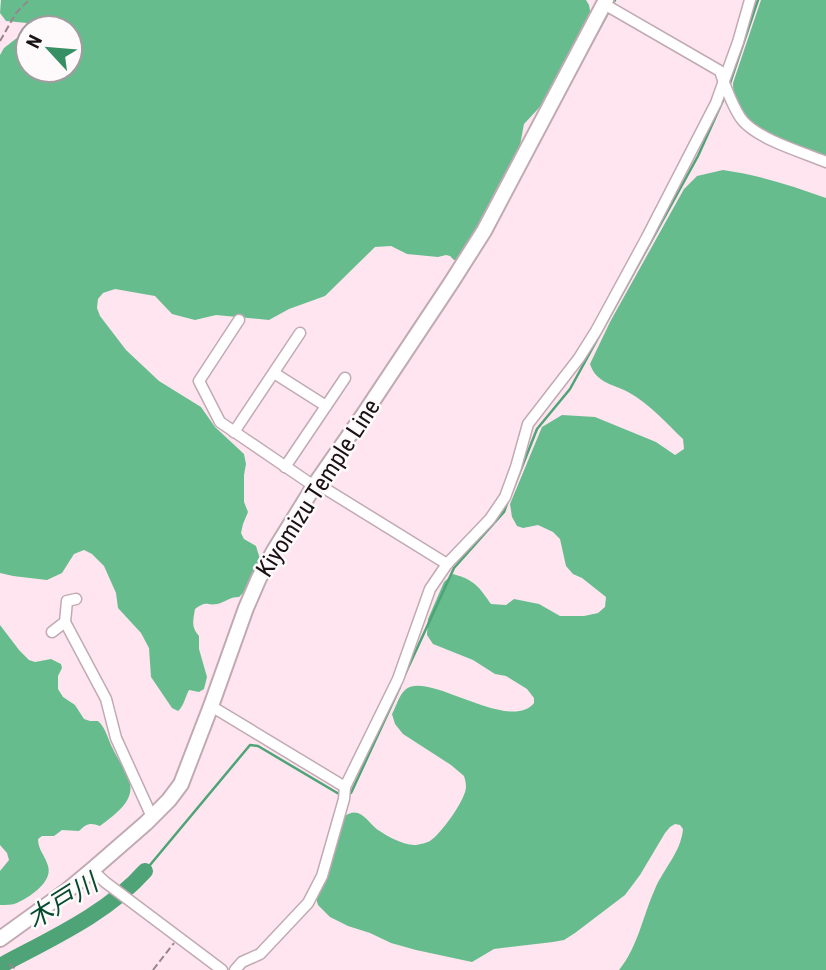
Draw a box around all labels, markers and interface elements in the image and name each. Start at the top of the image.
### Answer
north arrow [14,14,84,84]
text: N [21,31,47,52]
street label: Kiyomizu Temple Line [250,394,386,582]
water label: 木戸川 [21,866,106,934]

